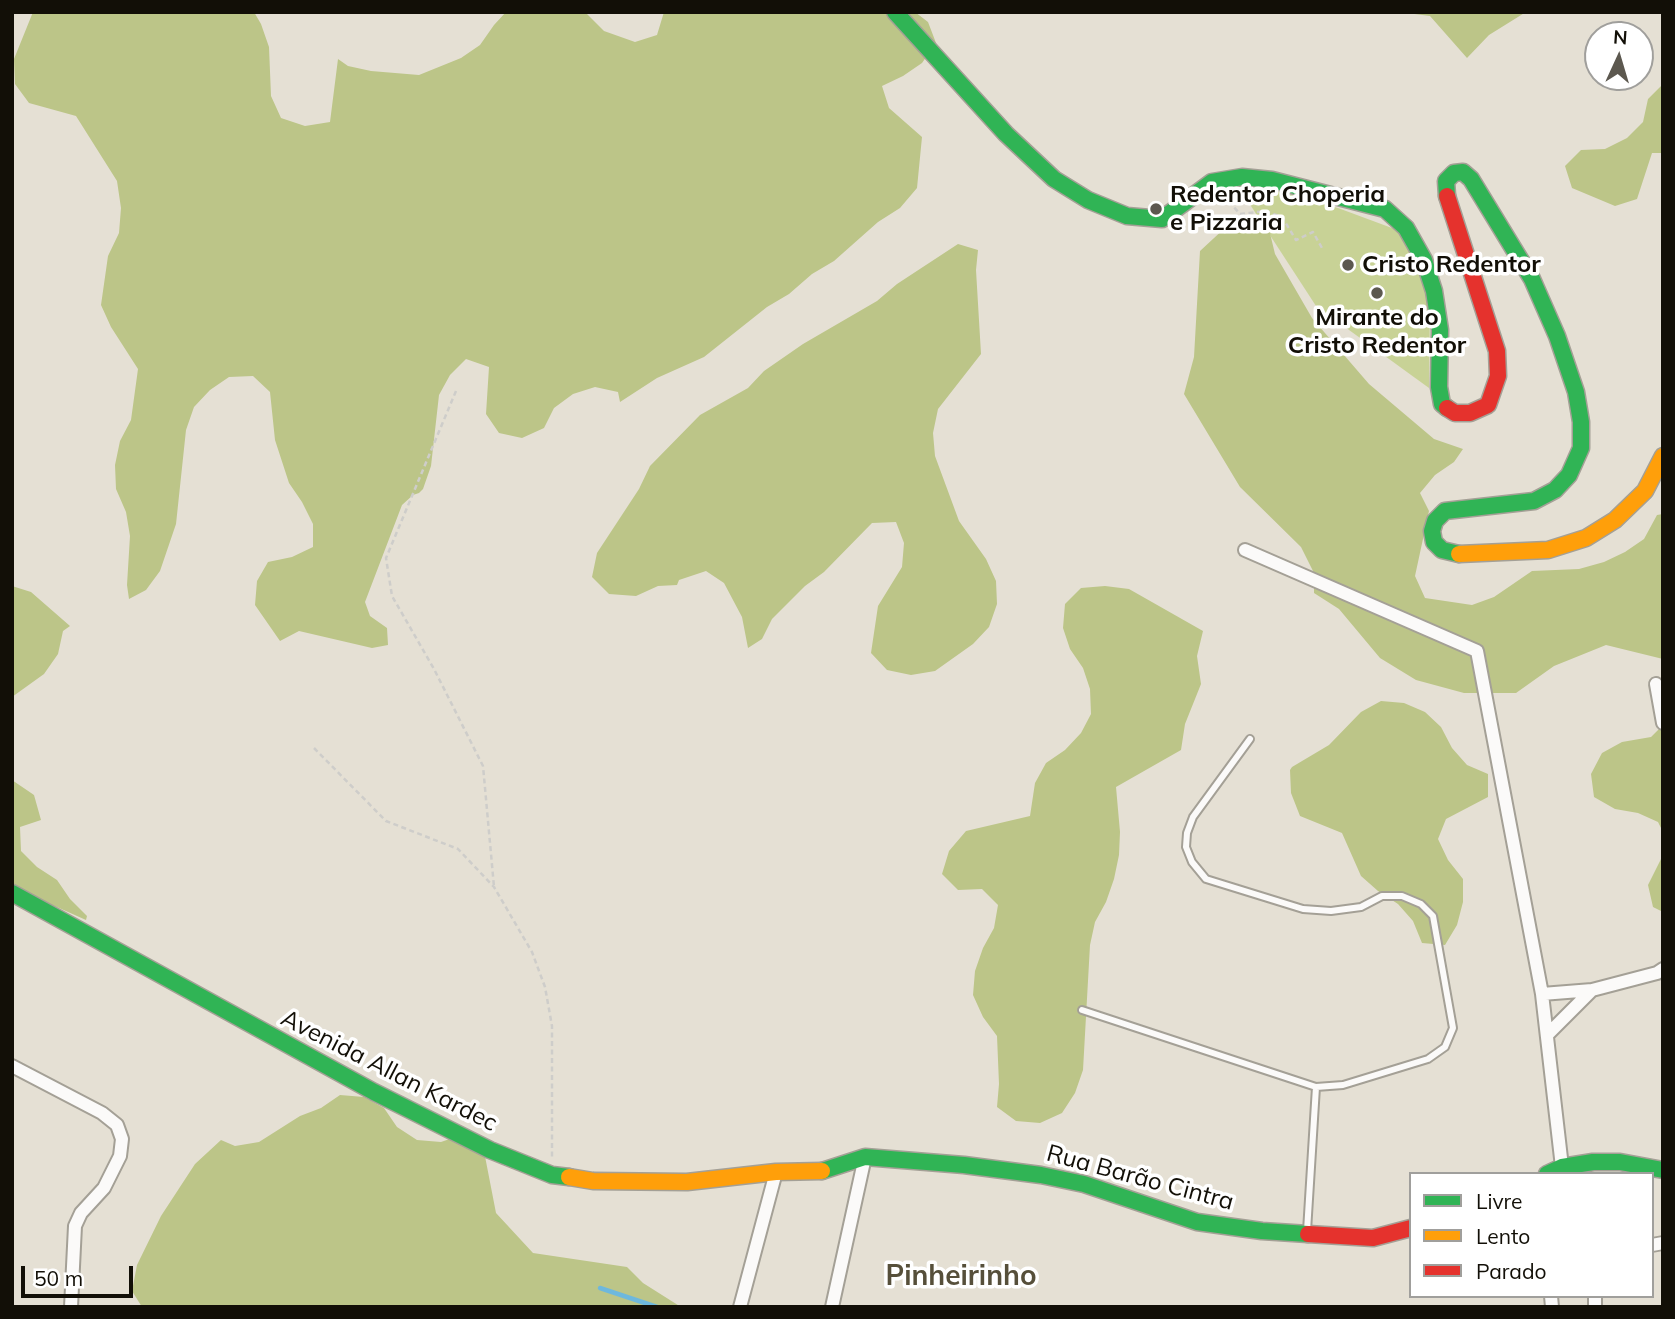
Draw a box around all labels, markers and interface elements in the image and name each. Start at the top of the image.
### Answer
north arrow [1584,21,1654,91]
text: N [1612,25,1628,50]
place label: Redentor Choperia e Pizzaria [1170,181,1385,237]
marker: Redentor Choperia e Pizzaria [1148,201,1164,217]
place label: Cristo Redentor [1362,251,1541,279]
marker: Cristo Redentor [1340,257,1356,273]
marker: Mirante do Cristo Redentor [1369,285,1385,301]
place label: Mirante do Cristo Redentor [1288,304,1466,360]
street label: Avenida Allan Kardec [276,1004,502,1138]
street label: Rua Barão Cintra [1043,1139,1237,1217]
legend [1409,1172,1654,1298]
text: Livre [1476,1188,1523,1214]
text: Lento [1476,1223,1530,1249]
scale bar [24,1252,136,1296]
text: Parado [1476,1258,1546,1284]
district label: Pinheirinho [885,1260,1037,1294]
text: 50 m [34,1265,83,1291]

